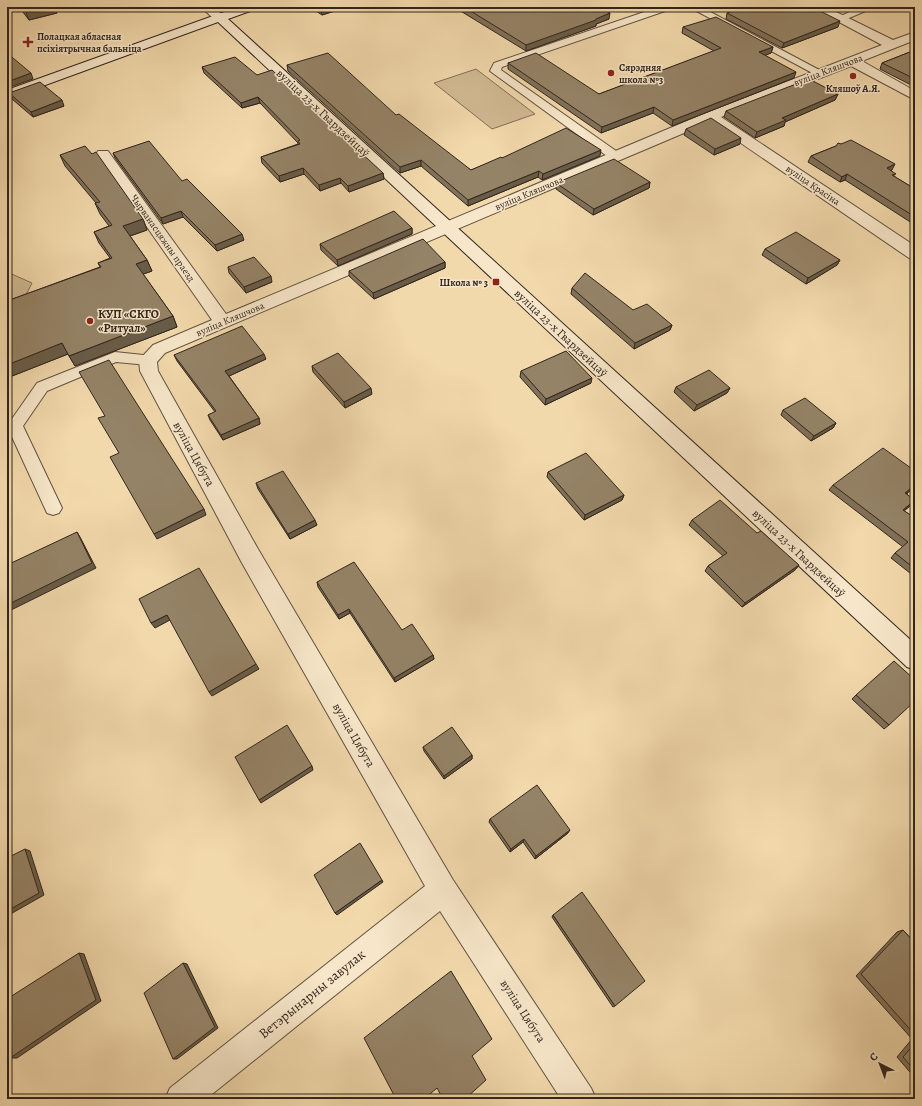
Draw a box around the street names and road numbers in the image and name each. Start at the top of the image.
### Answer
street label: вуліца Кляшчова [792,51,865,89]
street label: вуліца 23-х Гвардзейцаў [273,65,374,161]
street label: вуліца Красіна [783,162,843,209]
street label: вуліца Кляшчова [493,173,565,213]
street label: Чырванасцяжны праезд [127,192,198,285]
street label: вуліца 23-х Гвардзейцаў [511,285,612,381]
street label: вуліца Кляшчова [194,299,266,339]
street label: вуліца Цябута [170,419,219,490]
street label: вуліца 23-х Гвардзейцаў [749,505,850,601]
street label: вуліца Цябута [329,700,379,770]
street label: Ветэрынарны завулак [255,945,369,1043]
street label: вуліца Цябута [497,977,550,1046]

